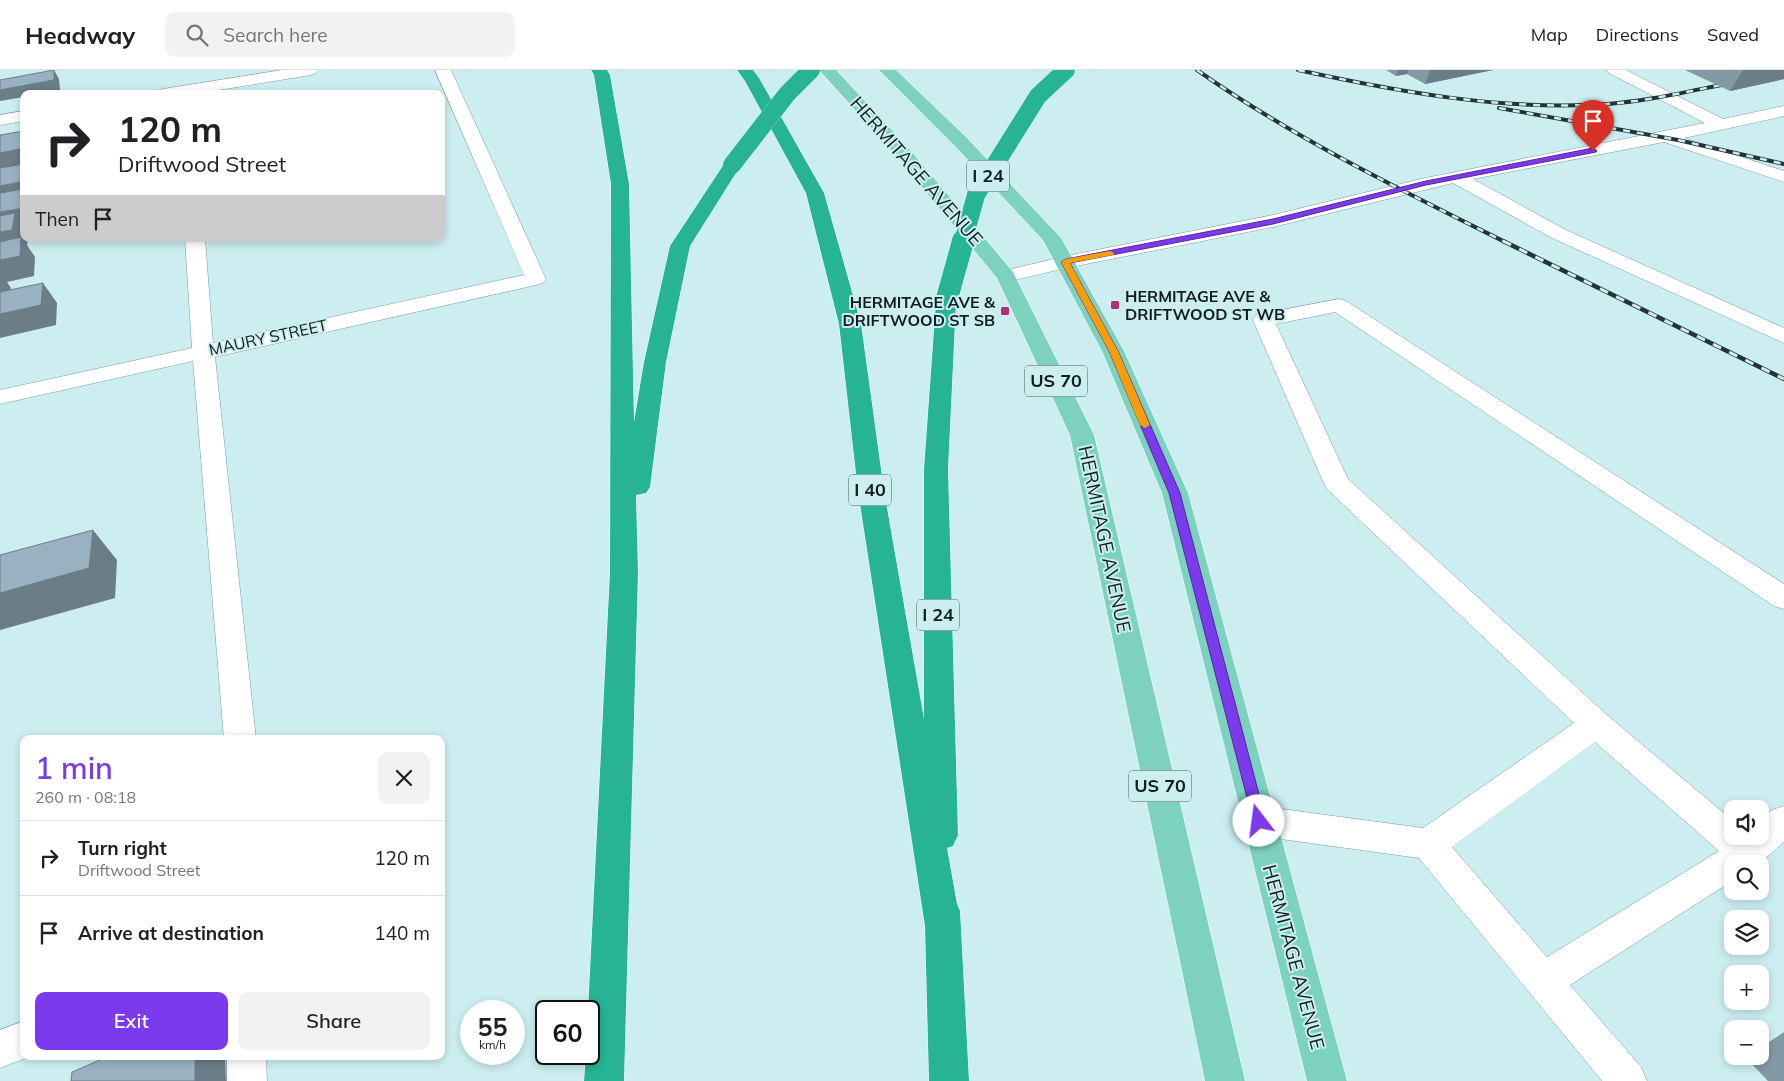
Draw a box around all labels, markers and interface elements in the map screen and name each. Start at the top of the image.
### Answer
search box [165,12,515,57]
text: Headway [25,20,135,50]
icon: search [183,21,211,49]
text: Search here [223,23,328,47]
text: Map [1531,23,1568,46]
text: Directions [1596,23,1679,46]
text: Saved [1707,23,1759,46]
street label: HERMITAGE AVENUE [845,91,989,251]
pin [1572,100,1614,151]
text: 120 m [118,107,222,151]
icon: arrive [1579,107,1607,135]
icon: right [35,110,100,175]
text: Driftwood Street [118,150,286,178]
road number: I 24 [967,160,1009,192]
icon: arrive [89,205,117,233]
text: Then [35,207,79,231]
place label: HERMITAGE AVE & DRIFTWOOD ST WB [1125,286,1285,324]
place label: HERMITAGE AVE & DRIFTWOOD ST SB [842,292,996,330]
marker: HERMITAGE AVE & DRIFTWOOD ST WB [1109,299,1121,311]
marker: HERMITAGE AVE & DRIFTWOOD ST SB [999,305,1011,317]
street label: MAURY STREET [207,315,329,359]
road number: US 70 [1025,366,1087,396]
street label: HERMITAGE AVENUE [1073,443,1137,635]
road number: I 40 [849,474,891,506]
road number: I 24 [917,600,959,630]
text: 1 min [35,749,113,787]
button: close [378,752,430,804]
road number: US 70 [1129,770,1191,801]
text: 260 m · 08:18 [35,787,136,807]
position arrow [1232,794,1284,846]
map controls [1724,800,1769,1065]
button: sound [1724,800,1769,845]
text: Turn right [78,836,167,860]
icon: right [35,844,63,872]
text: 120 m [374,846,430,870]
button: search [1724,855,1769,900]
text: Driftwood Street [78,860,200,880]
street label: HERMITAGE AVENUE [1258,862,1330,1052]
button: layers [1724,910,1769,955]
icon: arrive [35,919,63,947]
text: Arrive at destination [78,921,264,945]
text: 140 m [374,921,430,945]
button: + [1724,965,1769,1010]
button: Exit [35,992,228,1050]
button: Share [238,992,430,1050]
speed limit sign: 60 [535,1000,600,1065]
text: 55 [477,1011,508,1042]
button: − [1724,1020,1769,1065]
text: km/h [479,1037,506,1052]

